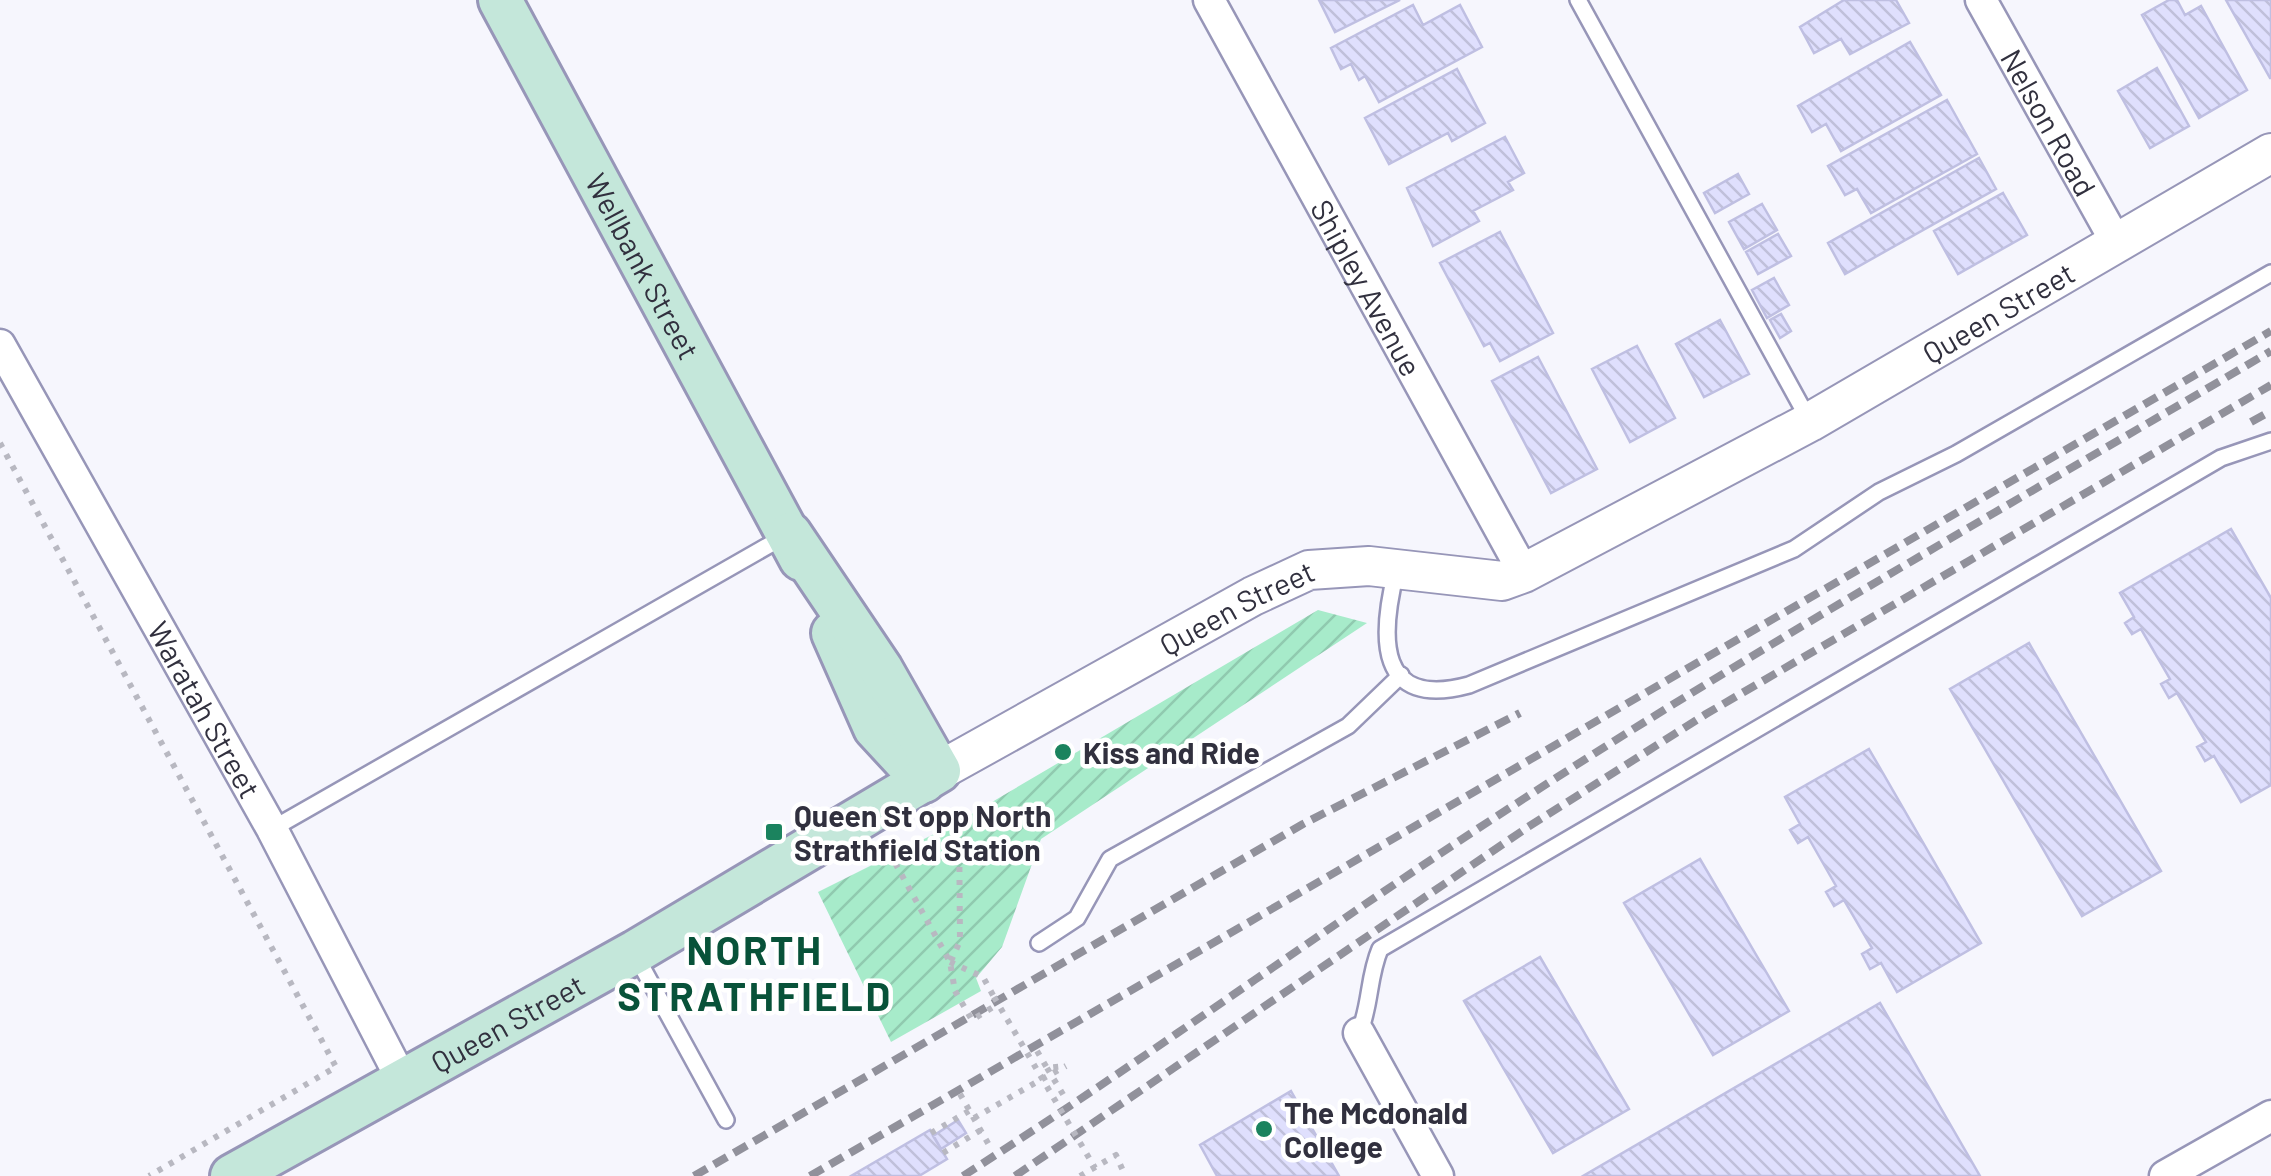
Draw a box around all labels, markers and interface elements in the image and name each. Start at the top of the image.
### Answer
street label: Nelson Road [1994,43,2105,202]
street label: Wellbank Street [579,167,708,365]
street label: Shipley Avenue [1304,193,1430,382]
street label: Queen Street [1916,254,2081,370]
street label: Queen Street [1153,552,1320,662]
street label: Waratah Street [141,615,269,804]
place label: Kiss and Ride [1083,734,1260,770]
marker: Kiss and Ride [1052,741,1074,763]
place label: Queen St opp North Strathfield Station [794,797,1052,867]
marker: Queen St opp North Strathfield Station [763,821,785,843]
district label: NORTH STRATHFIELD [617,925,893,1019]
street label: Queen Street [425,966,590,1080]
place label: The Mcdonald College [1284,1094,1468,1164]
marker: The Mcdonald College [1253,1118,1275,1140]

